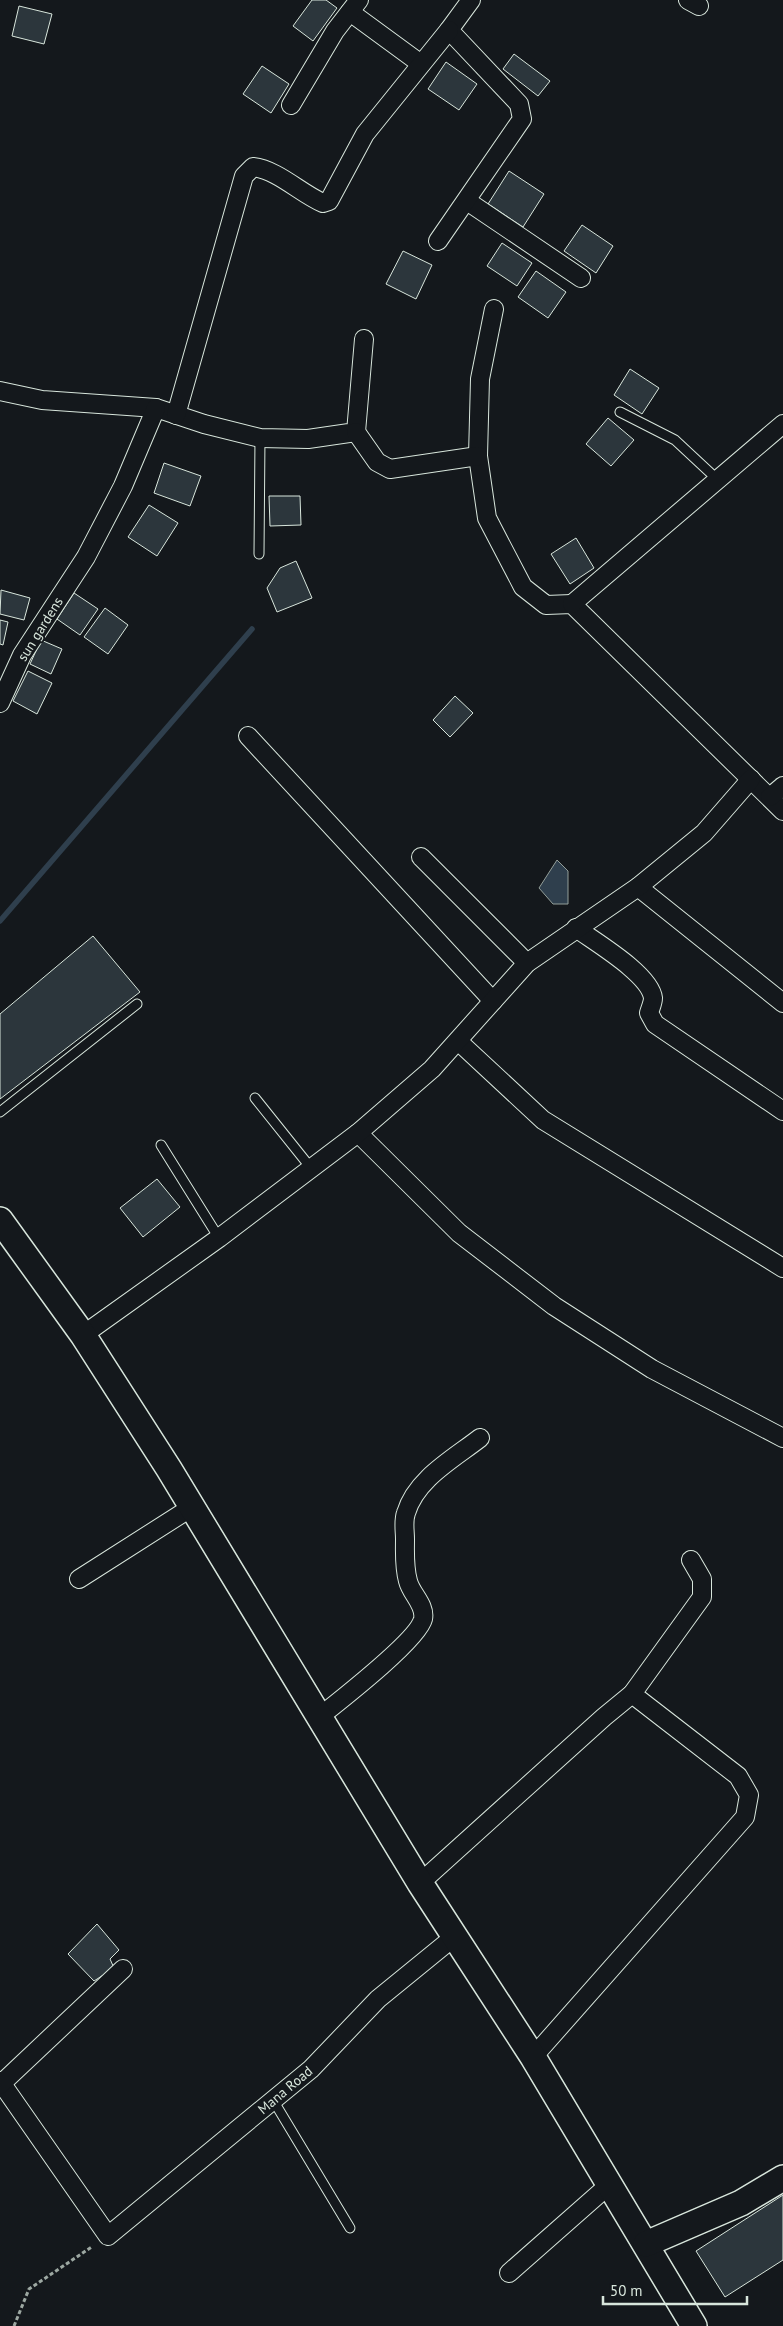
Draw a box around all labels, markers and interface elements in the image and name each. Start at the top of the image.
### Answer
street label: sun gardens [13,594,67,664]
street label: Mana Road [254,2062,316,2118]
scale bar [603,2274,747,2306]
text: 50 m [610,2281,643,2300]

